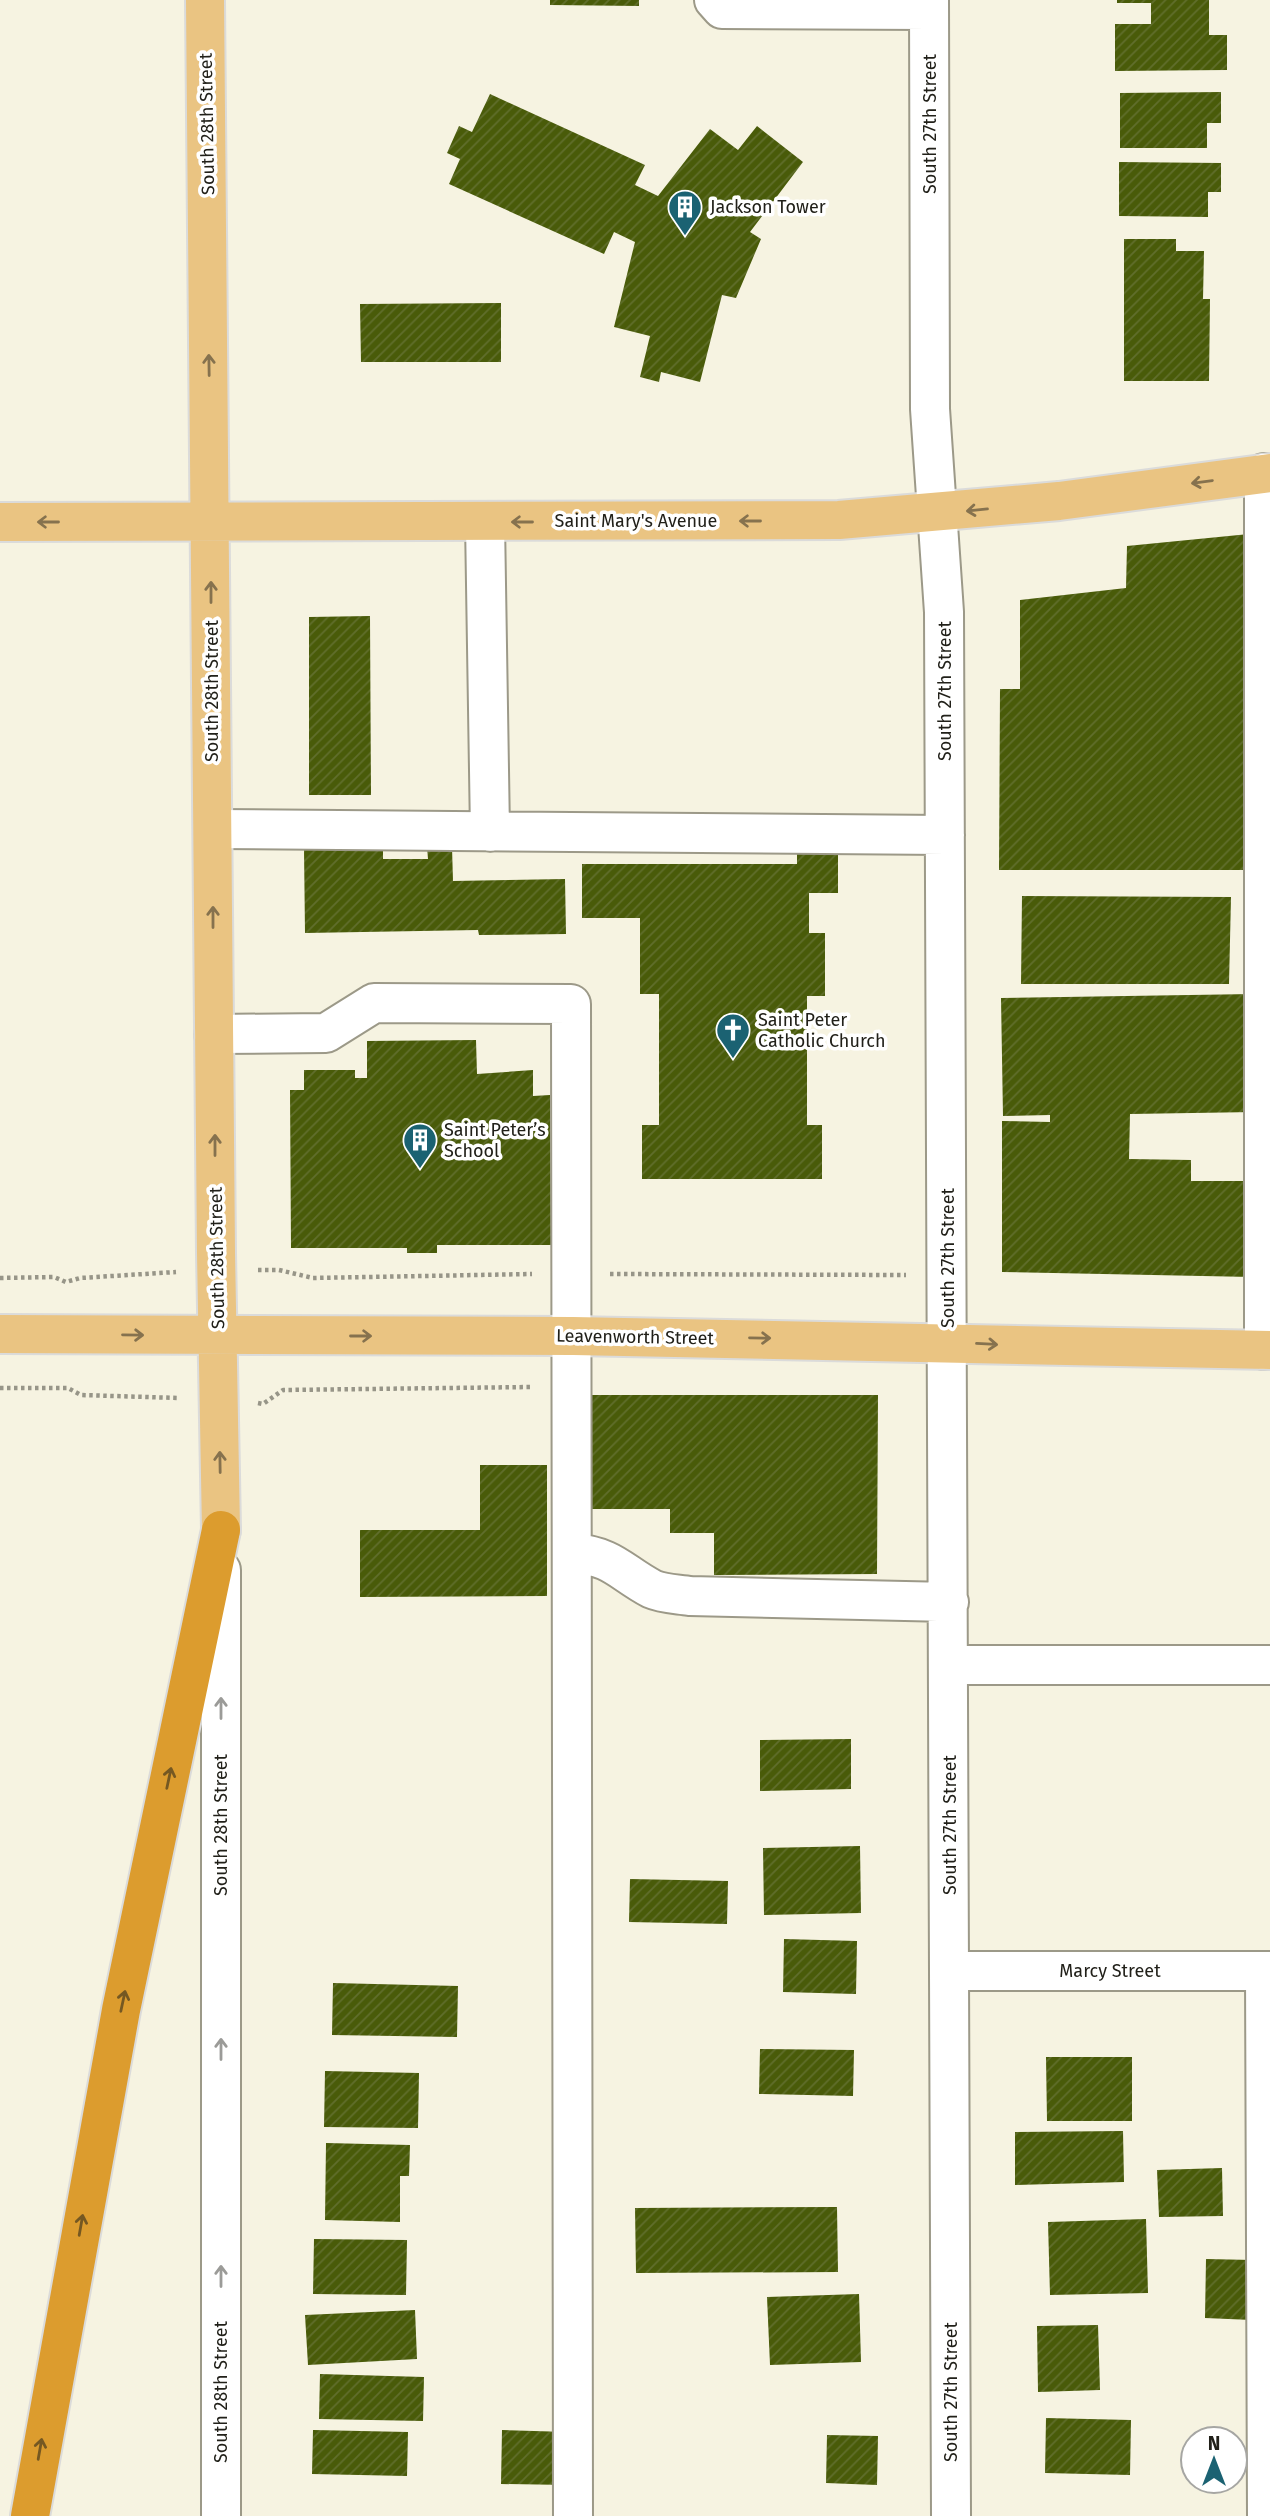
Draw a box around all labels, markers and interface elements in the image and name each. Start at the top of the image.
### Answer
street label: South 28th Street [195,52,219,195]
street label: South 27th Street [919,54,941,194]
building icon: Jackson Tower [666,188,704,237]
place label: Jackson Tower [710,196,826,218]
one-way arrow [202,353,216,376]
one-way arrow [1191,475,1214,488]
one-way arrow [966,503,988,516]
street label: Saint Mary's Avenue [555,510,717,532]
one-way arrow [738,514,761,528]
one-way arrow [37,515,60,529]
one-way arrow [511,515,534,528]
one-way arrow [204,581,218,604]
street label: South 28th Street [201,619,223,762]
street label: South 27th Street [934,621,956,761]
one-way arrow [206,906,220,929]
place label: Saint Peter Catholic Church [758,1009,885,1052]
church icon: Saint Peter Catholic Church [714,1011,752,1060]
place label: Saint Peter’s School [444,1119,546,1162]
building icon: Saint Peter’s School [401,1121,439,1170]
one-way arrow [208,1134,222,1157]
street label: South 28th Street [205,1186,229,1329]
street label: South 27th Street [937,1188,959,1328]
street label: Leavenworth Street [556,1325,715,1349]
one-way arrow [121,1328,144,1342]
one-way arrow [349,1329,372,1343]
one-way arrow [748,1331,771,1345]
one-way arrow [975,1338,998,1351]
one-way arrow [213,1450,227,1473]
one-way arrow [214,1697,228,1720]
street label: South 28th Street [210,1753,232,1896]
street label: South 27th Street [939,1755,961,1895]
one-way arrow [163,1767,177,1790]
street label: Marcy Street [1059,1960,1161,1982]
one-way arrow [116,1990,130,2013]
one-way arrow [214,2038,228,2061]
one-way arrow [75,2214,88,2237]
one-way arrow [214,2265,228,2288]
street label: South 28th Street [210,2320,232,2463]
street label: South 27th Street [940,2322,962,2462]
north arrow [1179,2425,1249,2495]
text: N [1208,2432,1220,2455]
one-way arrow [34,2438,47,2460]

